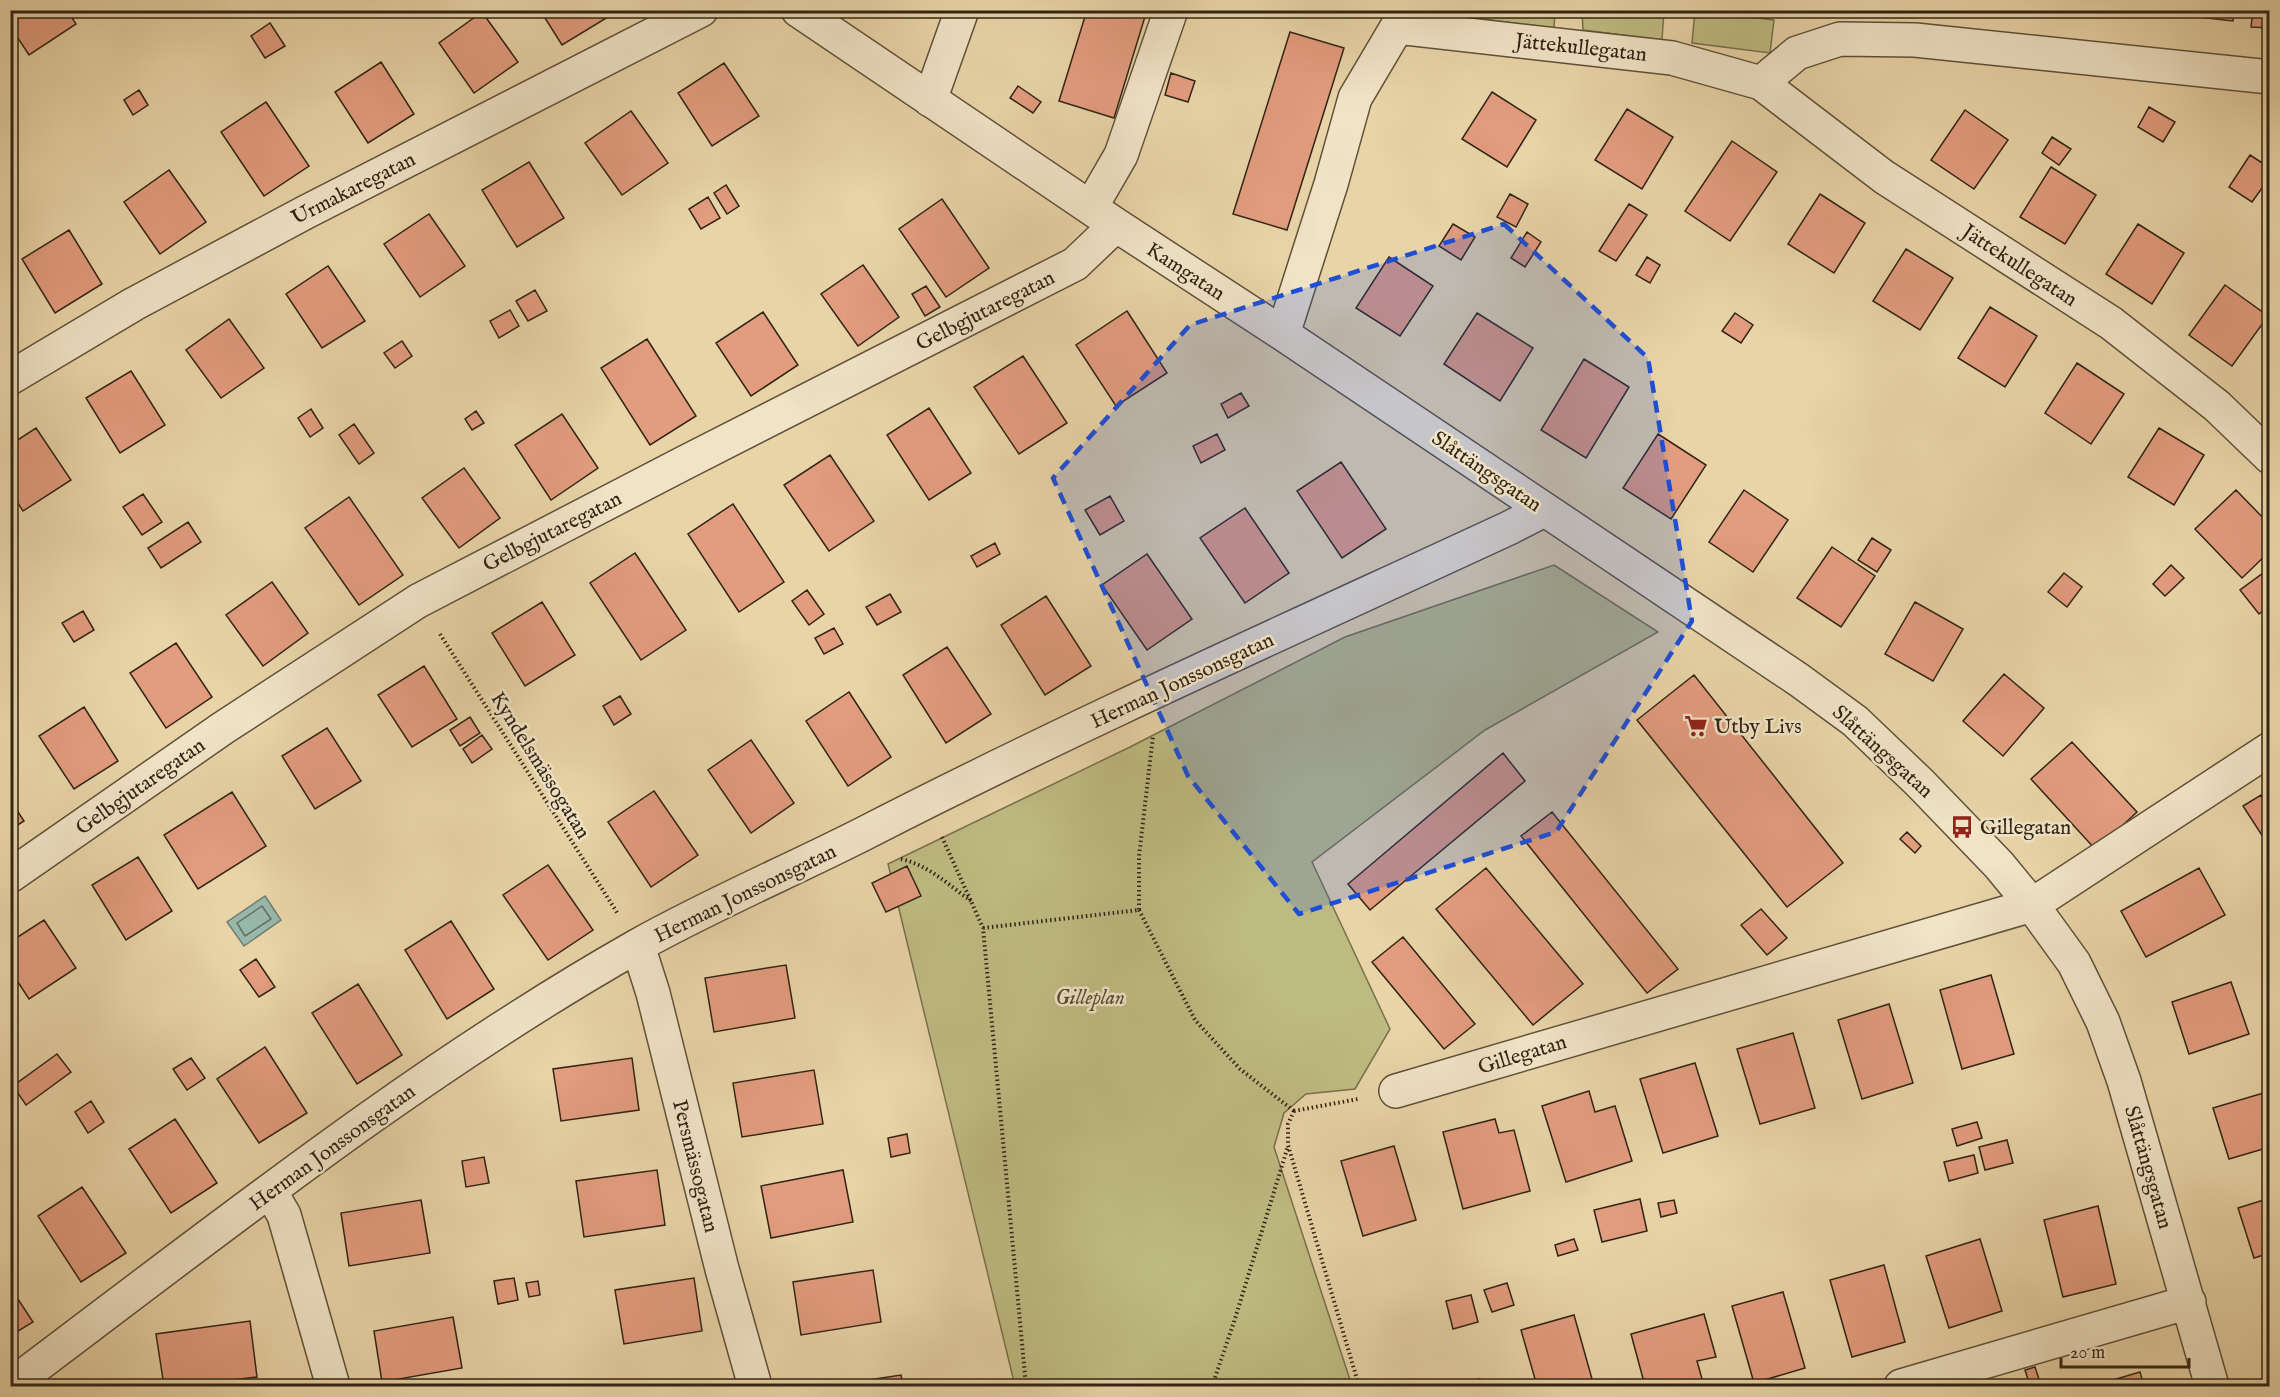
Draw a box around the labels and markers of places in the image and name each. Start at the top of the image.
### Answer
supermarket icon: Utby Livs [1683,713,1709,739]
place label: Utby Livs [1714,714,1802,741]
bus stop icon: Gillegatan [1949,814,1975,840]
place label: Gillegatan [1980,815,2071,842]

